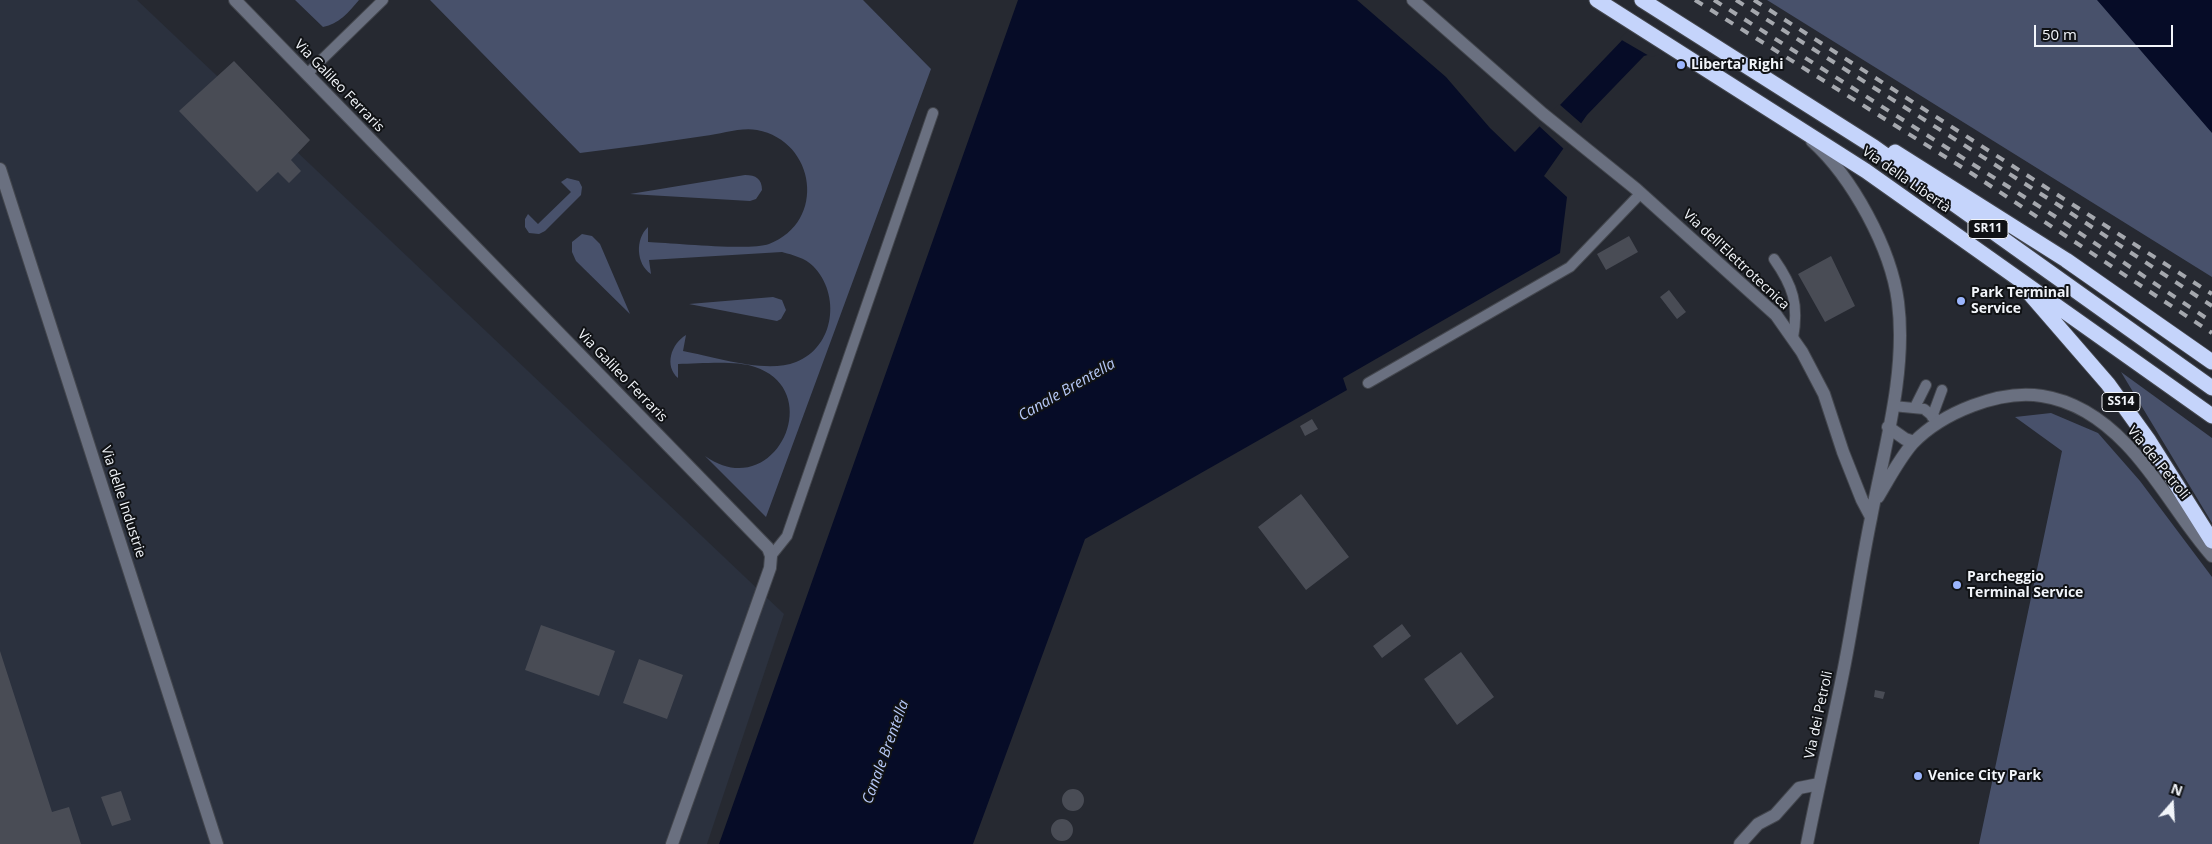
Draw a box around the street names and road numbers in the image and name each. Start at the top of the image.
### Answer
street label: Via Galileo Ferraris [291,36,387,136]
street label: Via della Libertà [1859,143,1953,217]
street label: Via dell'Elettrotecnica [1679,206,1793,314]
road number: SR11 [1968,220,2008,238]
street label: Via Galileo Ferraris [574,326,670,426]
road number: SS14 [2102,392,2140,412]
street label: Via dei Petroli [2123,423,2193,503]
street label: Via delle Industrie [97,444,149,560]
street label: Via dei Petroli [1801,670,1837,760]

